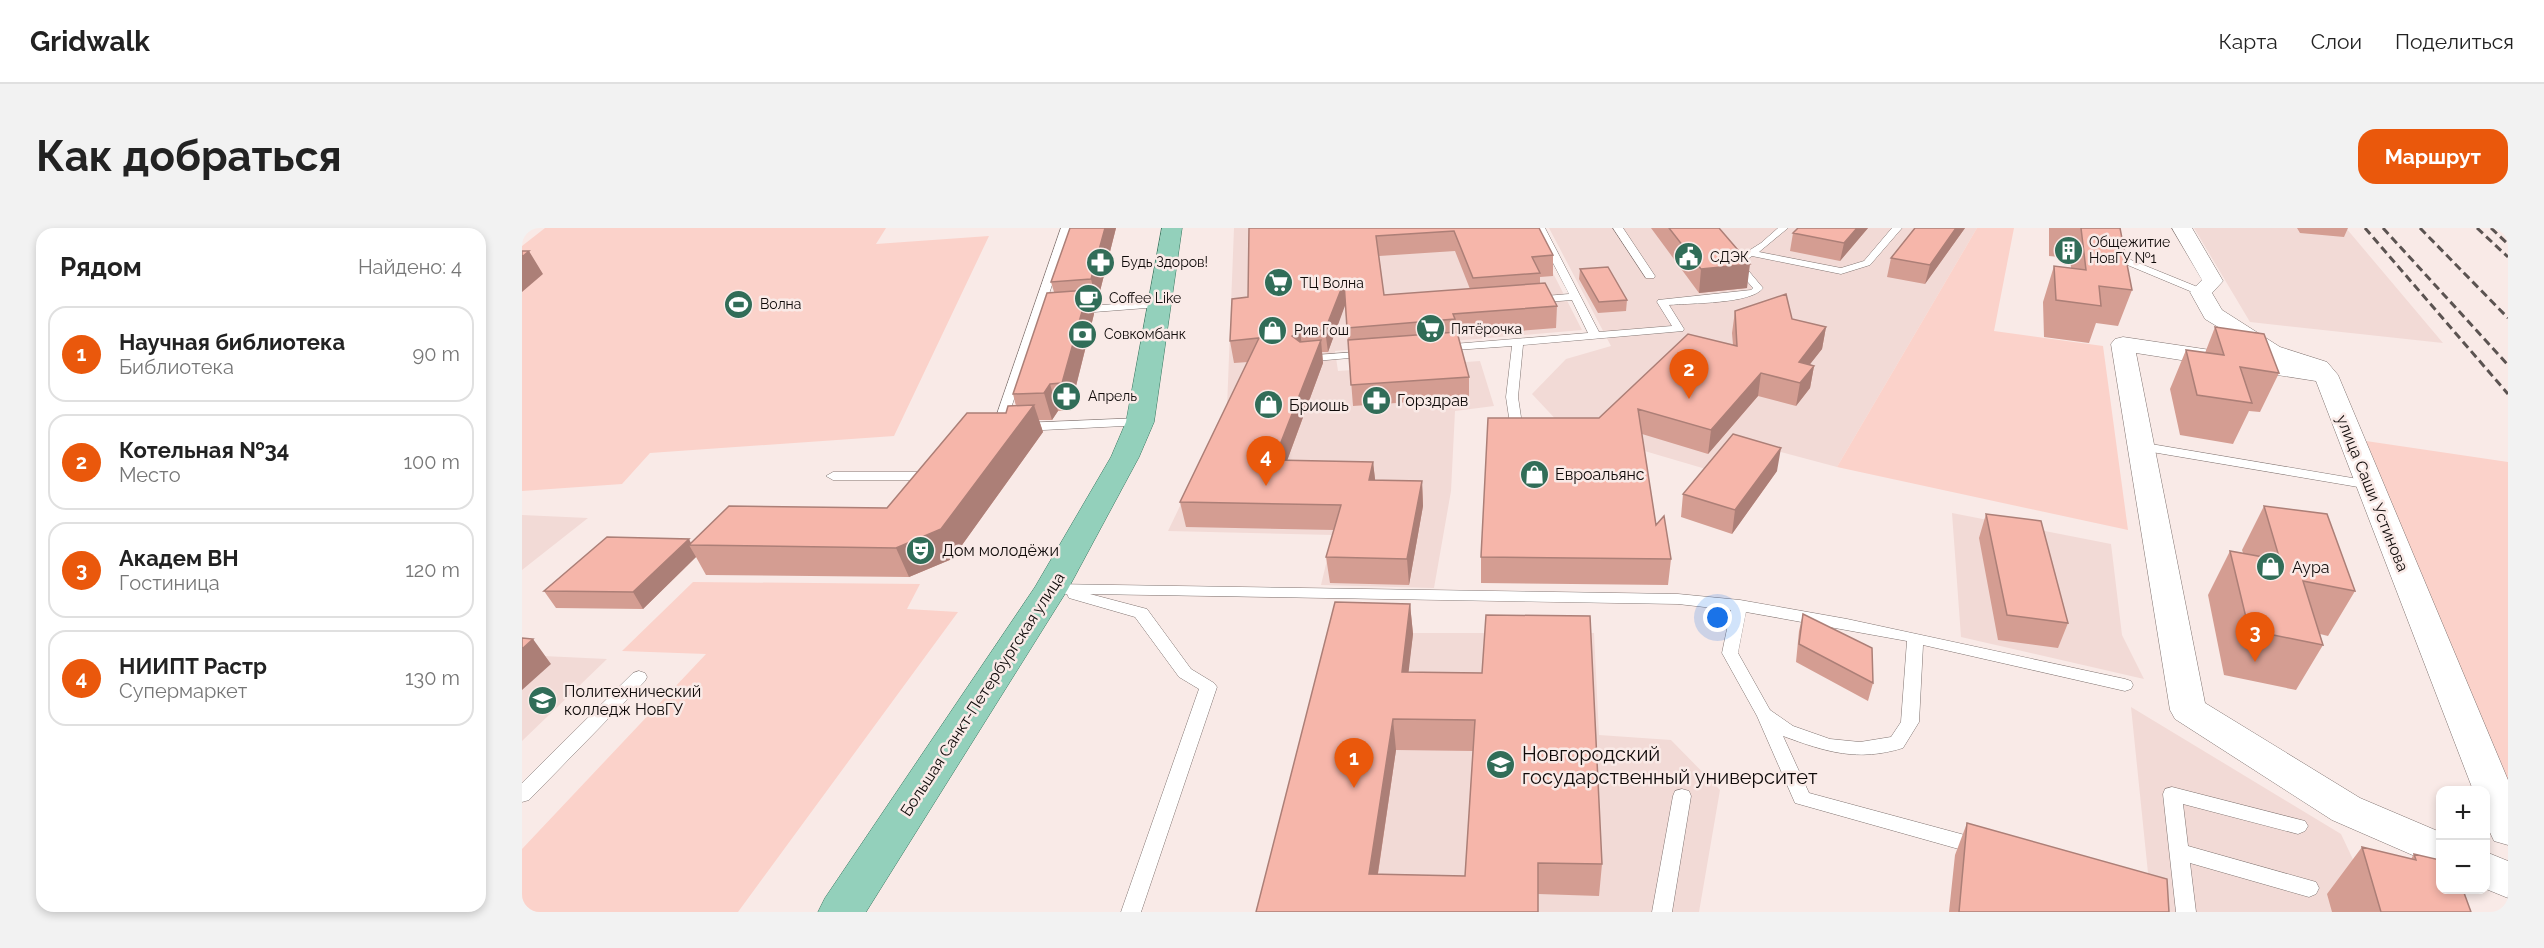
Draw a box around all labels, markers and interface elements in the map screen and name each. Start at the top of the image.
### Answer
text: Gridwalk [30,25,150,58]
text: Карта [2219,29,2278,54]
text: Слои [2311,29,2362,54]
text: Поделиться [2395,29,2514,54]
button: Маршрут [2358,129,2508,184]
text: Как добраться [36,132,342,181]
building icon: Общежитие НовГУ №1 [2052,234,2084,266]
place label: Общежитие НовГУ №1 [2089,234,2170,266]
public building icon: СДЭК [1673,241,1705,273]
pharmacy icon: Будь Здоров! [1084,246,1116,278]
place label: СДЭК [1710,249,1749,265]
text: Рядом [60,252,142,282]
place label: Будь Здоров! [1121,254,1208,270]
text: Найдено: 4 [358,255,462,279]
supermarket icon: ТЦ Волна [1263,267,1295,299]
place label: ТЦ Волна [1300,275,1364,291]
cafe icon: Coffee Like [1072,282,1104,314]
sports icon: Волна [723,288,755,320]
place label: Coffee Like [1109,290,1181,306]
place label: Волна [760,296,801,312]
supermarket icon: Пятёрочка [1414,313,1446,345]
shop icon: Рив Гош [1257,314,1289,346]
bank icon: Совкомбанк [1067,318,1099,350]
place label: Пятёрочка [1451,321,1522,337]
place label: Рив Гош [1294,322,1349,338]
place label: Совкомбанк [1104,326,1186,342]
text: Научная библиотека [119,329,345,355]
text: 1 [77,342,86,366]
text: 90 m [413,342,460,366]
pin: 2 [1670,350,1708,399]
text: Библиотека [119,355,234,379]
pharmacy icon: Апрель [1051,380,1083,412]
pharmacy icon: Горздрав [1360,384,1392,416]
place label: Апрель [1088,388,1137,404]
shop icon: Бриошь [1252,389,1284,421]
place label: Горздрав [1397,391,1468,410]
place label: Бриошь [1289,396,1349,415]
street label: улица Саши Устинова [2332,412,2413,574]
pin: 4 [1246,436,1286,486]
text: Котельная №34 [119,437,289,463]
text: 2 [76,450,87,474]
text: 100 m [403,450,460,474]
shop icon: Евроальянс [1518,458,1550,490]
text: Место [119,463,181,487]
place label: Евроальянс [1555,465,1645,484]
theatre icon: Дом молодёжи [905,534,937,566]
place label: Дом молодёжи [942,541,1059,560]
text: Академ ВН [119,545,239,571]
shop icon: Аура [2255,551,2287,583]
text: 3 [76,558,87,582]
text: 120 m [405,558,460,582]
place label: Аура [2292,558,2330,577]
street label: Большая Санкт-Петербургская улица [896,569,1069,820]
text: Гостиница [119,571,220,595]
your location [1703,603,1732,632]
pin: 3 [2236,612,2274,662]
text: НИИПТ Растр [119,653,267,679]
text: 4 [76,666,87,690]
text: 130 m [405,666,460,690]
text: Супермаркет [119,679,247,703]
place label: Политехнический колледж НовГУ [564,682,701,719]
school or university icon: Политехнический колледж НовГУ [527,684,559,716]
pin: 1 [1334,738,1374,788]
place label: Новгородский государственный университет [1522,742,1818,789]
school or university icon: Новгородский государственный университет [1485,749,1517,781]
map controls [2436,786,2490,894]
button: + [2436,786,2490,840]
button: − [2436,840,2490,894]

